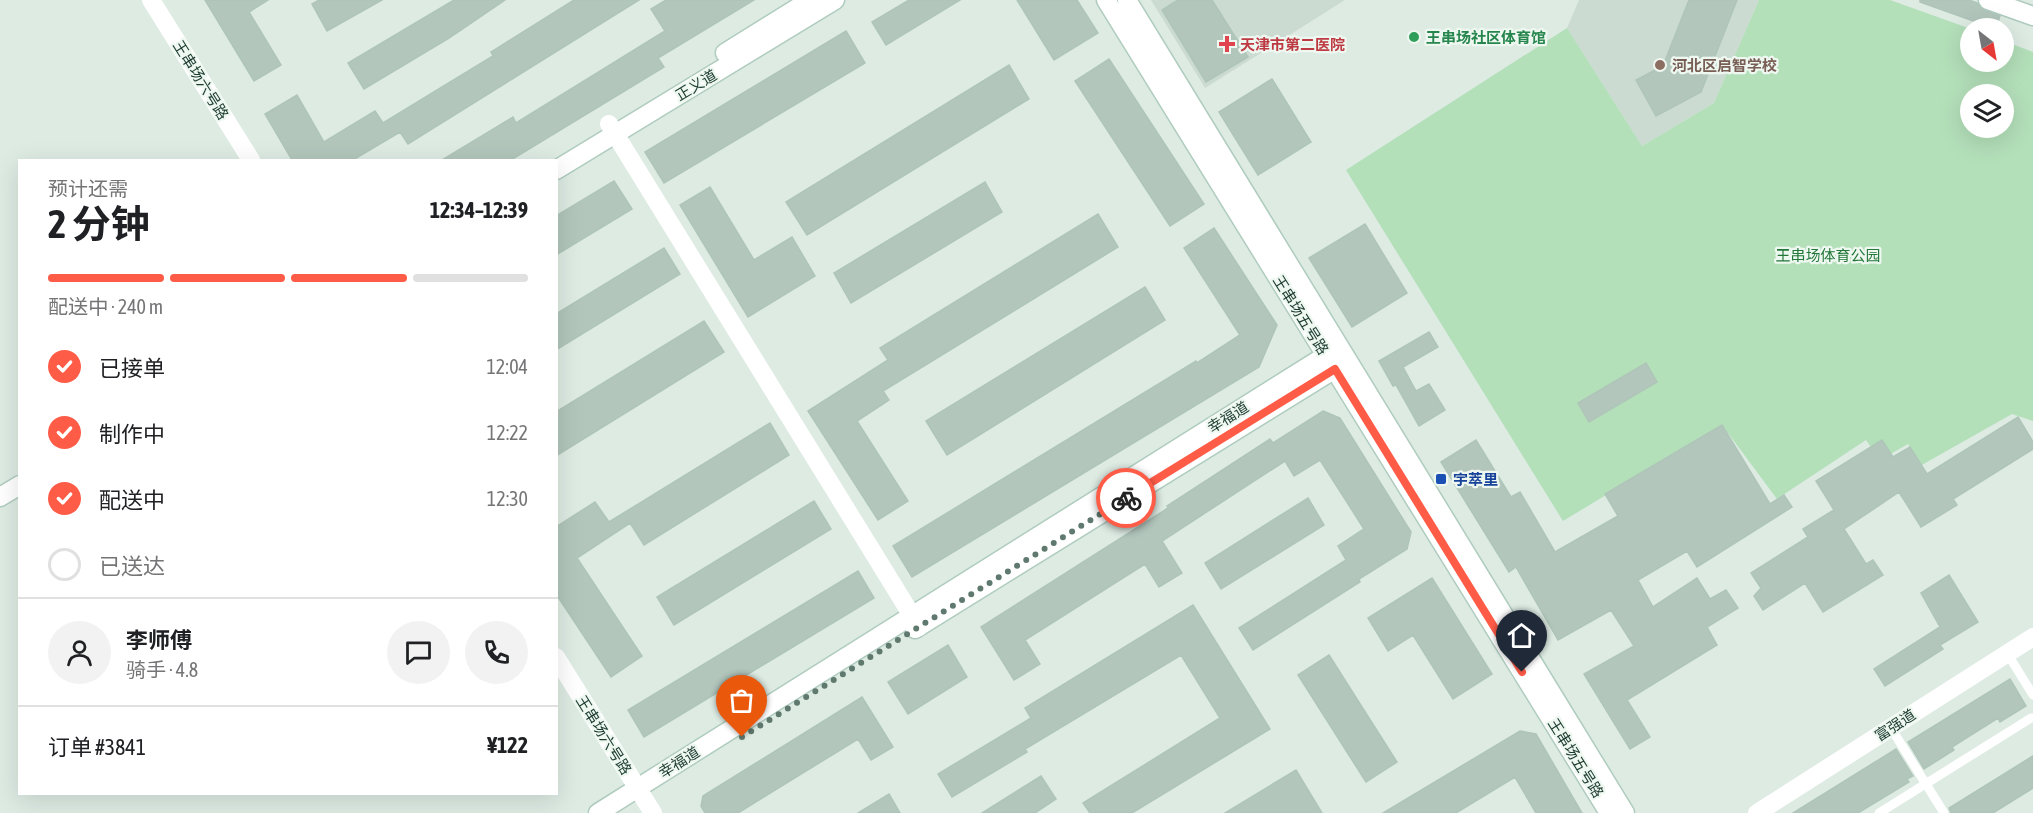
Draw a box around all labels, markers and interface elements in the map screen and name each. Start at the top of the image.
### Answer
north arrow [1960,18,2014,72]
map controls [1960,18,2014,138]
place label: 王串场社区体育馆 [1426,29,1546,46]
marker: 王串场社区体育馆 [1407,30,1421,44]
marker: 天津市第二医院 [1218,35,1236,53]
place label: 天津市第二医院 [1240,36,1345,53]
street label: 王串场六号路 [170,37,232,123]
place label: 河北区启智学校 [1672,57,1777,74]
marker: 河北区启智学校 [1653,58,1667,72]
street label: 正义道 [672,66,720,104]
button: layers [1960,84,2014,138]
text: 预计还需 [48,177,128,200]
text: 12:34–12:39 [430,197,528,223]
text: 2 分钟 [48,202,150,246]
park label: 王串场体育公园 [1775,247,1881,264]
street label: 王串场五号路 [1270,272,1332,358]
text: 配送中 · 240 m [48,295,163,318]
icon: check [48,350,81,383]
text: 已接单 [99,355,165,381]
text: 12:04 [486,355,528,378]
street label: 幸福道 [1204,398,1252,436]
icon: check [48,416,81,449]
text: 制作中 [99,421,165,447]
text: 12:22 [487,421,528,444]
courier [1096,468,1156,528]
place label: 宇萃里 [1453,471,1498,488]
marker: 宇萃里 [1434,472,1448,486]
icon: check [48,482,81,515]
icon: bike [1110,482,1143,515]
text: 配送中 [99,487,165,513]
text: 12:30 [487,487,528,510]
text: 已送达 [99,553,165,579]
pin [1496,610,1547,672]
icon: home [1505,619,1538,652]
button: person [48,621,111,684]
button: chat [387,621,450,684]
button: phone [465,621,528,684]
text: 李师傅 [126,627,192,653]
text: 骑手 · 4.8 [126,658,198,681]
pin [716,675,767,737]
icon: bag [725,684,758,717]
street label: 王串场六号路 [573,692,635,778]
street label: 富强道 [1871,706,1919,744]
street label: 王串场五号路 [1545,715,1607,801]
text: ¥122 [487,732,528,758]
text: 订单 #3841 [48,734,146,760]
street label: 幸福道 [655,743,703,781]

